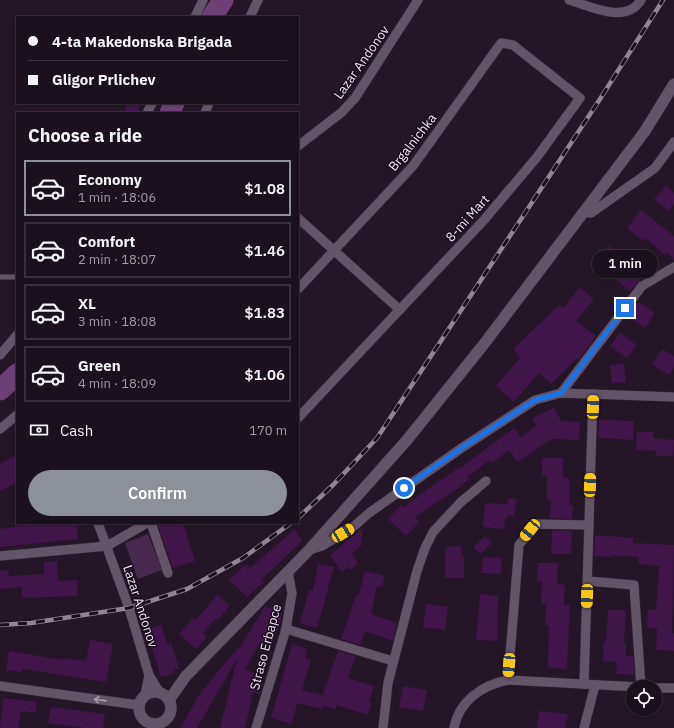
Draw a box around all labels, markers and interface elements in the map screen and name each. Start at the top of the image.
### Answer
street label: Lazar Andonov [330,22,393,102]
text: 4-ta Makedonska Brigada [52,32,232,51]
text: Gligor Prlichev [52,70,156,89]
street label: Brgalnichka [385,110,440,175]
text: Choose a ride [28,124,142,147]
icon: car [30,170,66,206]
text: Economy [78,170,142,189]
text: $1.08 [245,179,285,198]
text: 1 min · 18:06 [78,189,156,206]
street label: 8-mi Mart [442,191,493,245]
icon: car [30,232,66,268]
text: Comfort [78,232,135,251]
text: $1.46 [245,241,285,260]
callout: 1 min [592,250,658,278]
text: 2 min · 18:07 [78,251,156,268]
text: 1 min [608,255,642,272]
icon: car [30,294,66,330]
text: XL [78,294,96,313]
route end [616,299,634,317]
text: $1.83 [245,303,285,322]
text: 3 min · 18:08 [78,313,156,330]
icon: car [30,356,66,392]
text: Green [78,356,121,375]
text: $1.06 [245,365,285,384]
text: 4 min · 18:09 [78,375,156,392]
car [587,395,599,419]
icon: cash [28,419,50,441]
text: Cash [60,421,93,440]
text: 170 m [249,422,287,439]
button: Confirm [28,470,287,516]
car [584,473,596,497]
route start [395,479,413,497]
car [518,517,542,543]
car [330,522,356,544]
street label: Lazar Andonov [119,563,162,650]
car [581,584,593,608]
street label: Straso Erbapce [246,602,285,692]
car [502,653,516,677]
map controls [626,680,662,716]
button: locate [626,680,662,716]
one-way arrow [94,696,107,704]

